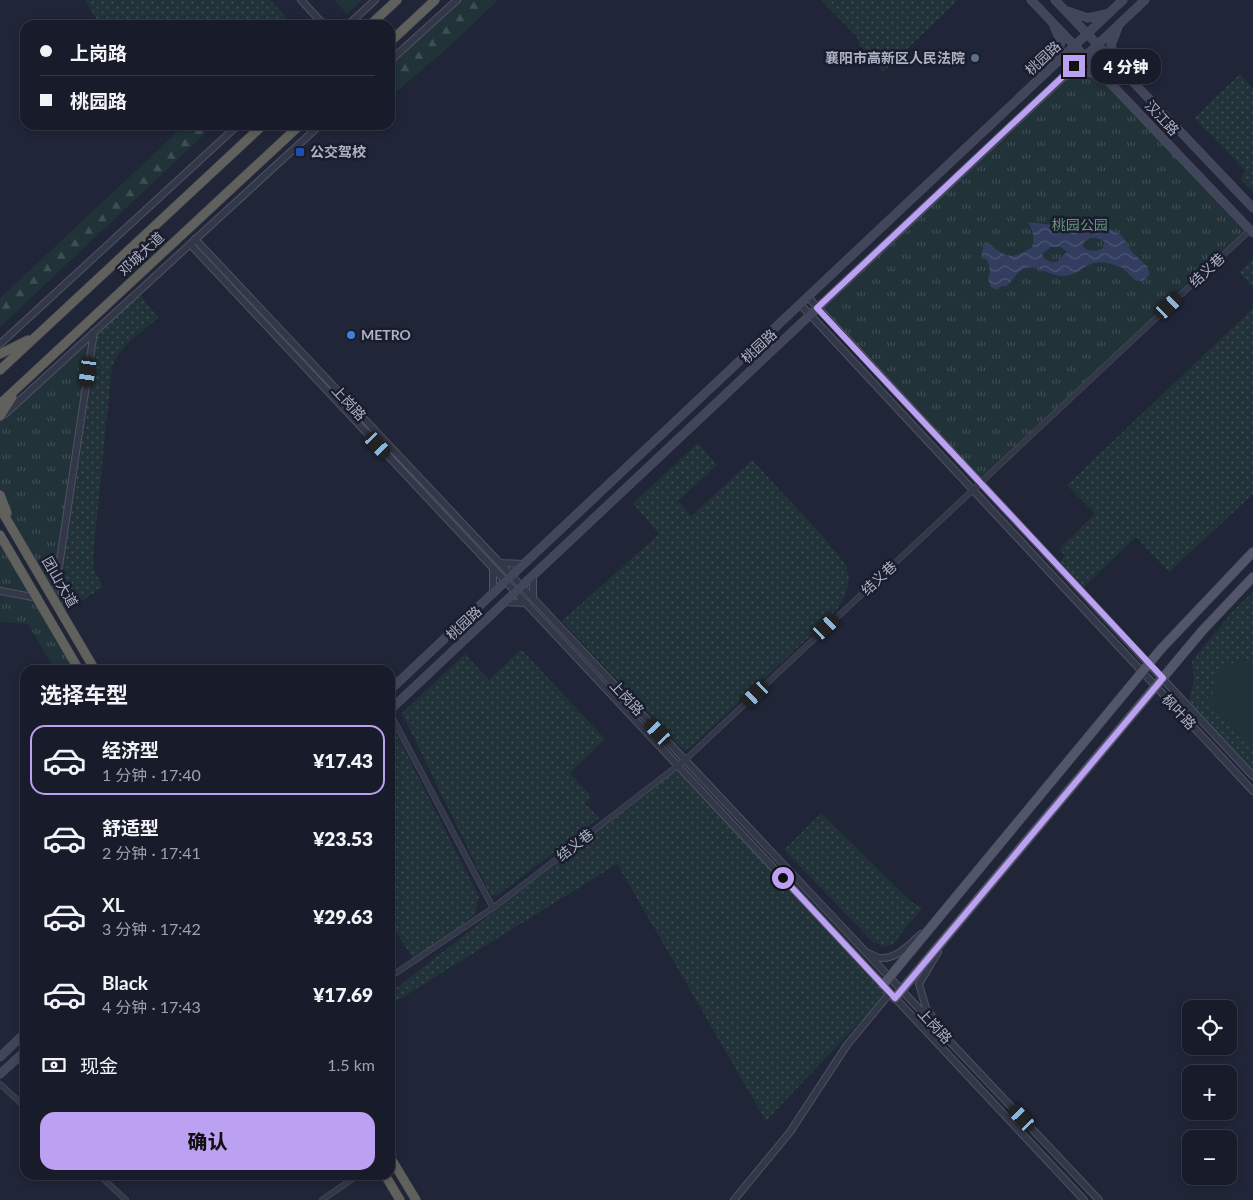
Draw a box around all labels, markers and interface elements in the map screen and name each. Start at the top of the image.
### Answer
street label: 桃园路 [1022,37,1064,78]
text: 上岗路 [70,41,127,64]
callout: 4 分钟 [1092,48,1162,84]
place label: 襄阳市高新区人民法院 [825,49,965,66]
marker: 襄阳市高新区人民法院 [969,52,981,64]
route end [1063,55,1085,77]
text: 4 分钟 [1104,57,1148,76]
text: 桃园路 [70,89,127,112]
street label: 汉江路 [1142,97,1183,139]
place label: 公交驾校 [310,143,366,160]
marker: 公交驾校 [294,146,306,158]
park label: 桃园公园 [1052,216,1108,233]
street label: 邓城大道 [114,228,167,279]
street label: 结义巷 [1186,249,1228,290]
car [1152,290,1185,322]
street label: 桃园路 [738,325,780,366]
place label: METRO [361,326,411,343]
marker: METRO [345,329,357,341]
car [78,356,97,388]
street label: 上岗路 [329,382,370,424]
car [362,429,393,461]
street label: 团山大道 [39,553,82,610]
street label: 结义巷 [858,557,900,598]
street label: 桃园路 [443,602,485,643]
car [809,611,842,643]
street label: 上岗路 [607,677,648,719]
car [739,678,772,710]
text: 选择车型 [40,681,128,708]
street label: 枫叶路 [1159,691,1200,733]
car [642,716,673,748]
icon: car [42,738,87,783]
text: 经济型 [102,738,159,761]
text: ¥17.43 [313,749,373,772]
text: 1 分钟 · 17:40 [102,765,201,784]
icon: car [42,816,87,861]
text: 舒适型 [102,816,159,839]
street label: 结义巷 [553,825,596,864]
text: ¥23.53 [313,827,373,850]
text: 2 分钟 · 17:41 [102,843,201,862]
route start [772,867,794,889]
text: XL [102,893,125,916]
icon: car [42,894,87,939]
text: ¥29.63 [313,905,373,928]
text: 3 分钟 · 17:42 [102,919,201,938]
text: Black [102,971,148,994]
icon: car [42,972,87,1017]
text: ¥17.69 [313,983,373,1006]
text: 4 分钟 · 17:43 [102,997,201,1016]
map controls [1182,1000,1237,1185]
button: locate [1182,1000,1237,1055]
street label: 上岗路 [915,1005,956,1047]
icon: cash [40,1051,68,1079]
text: 现金 [80,1054,118,1077]
text: 1.5 km [327,1055,375,1074]
button: + [1182,1065,1237,1120]
car [1006,1102,1037,1134]
button: 确认 [40,1112,375,1170]
button: − [1182,1130,1237,1185]

